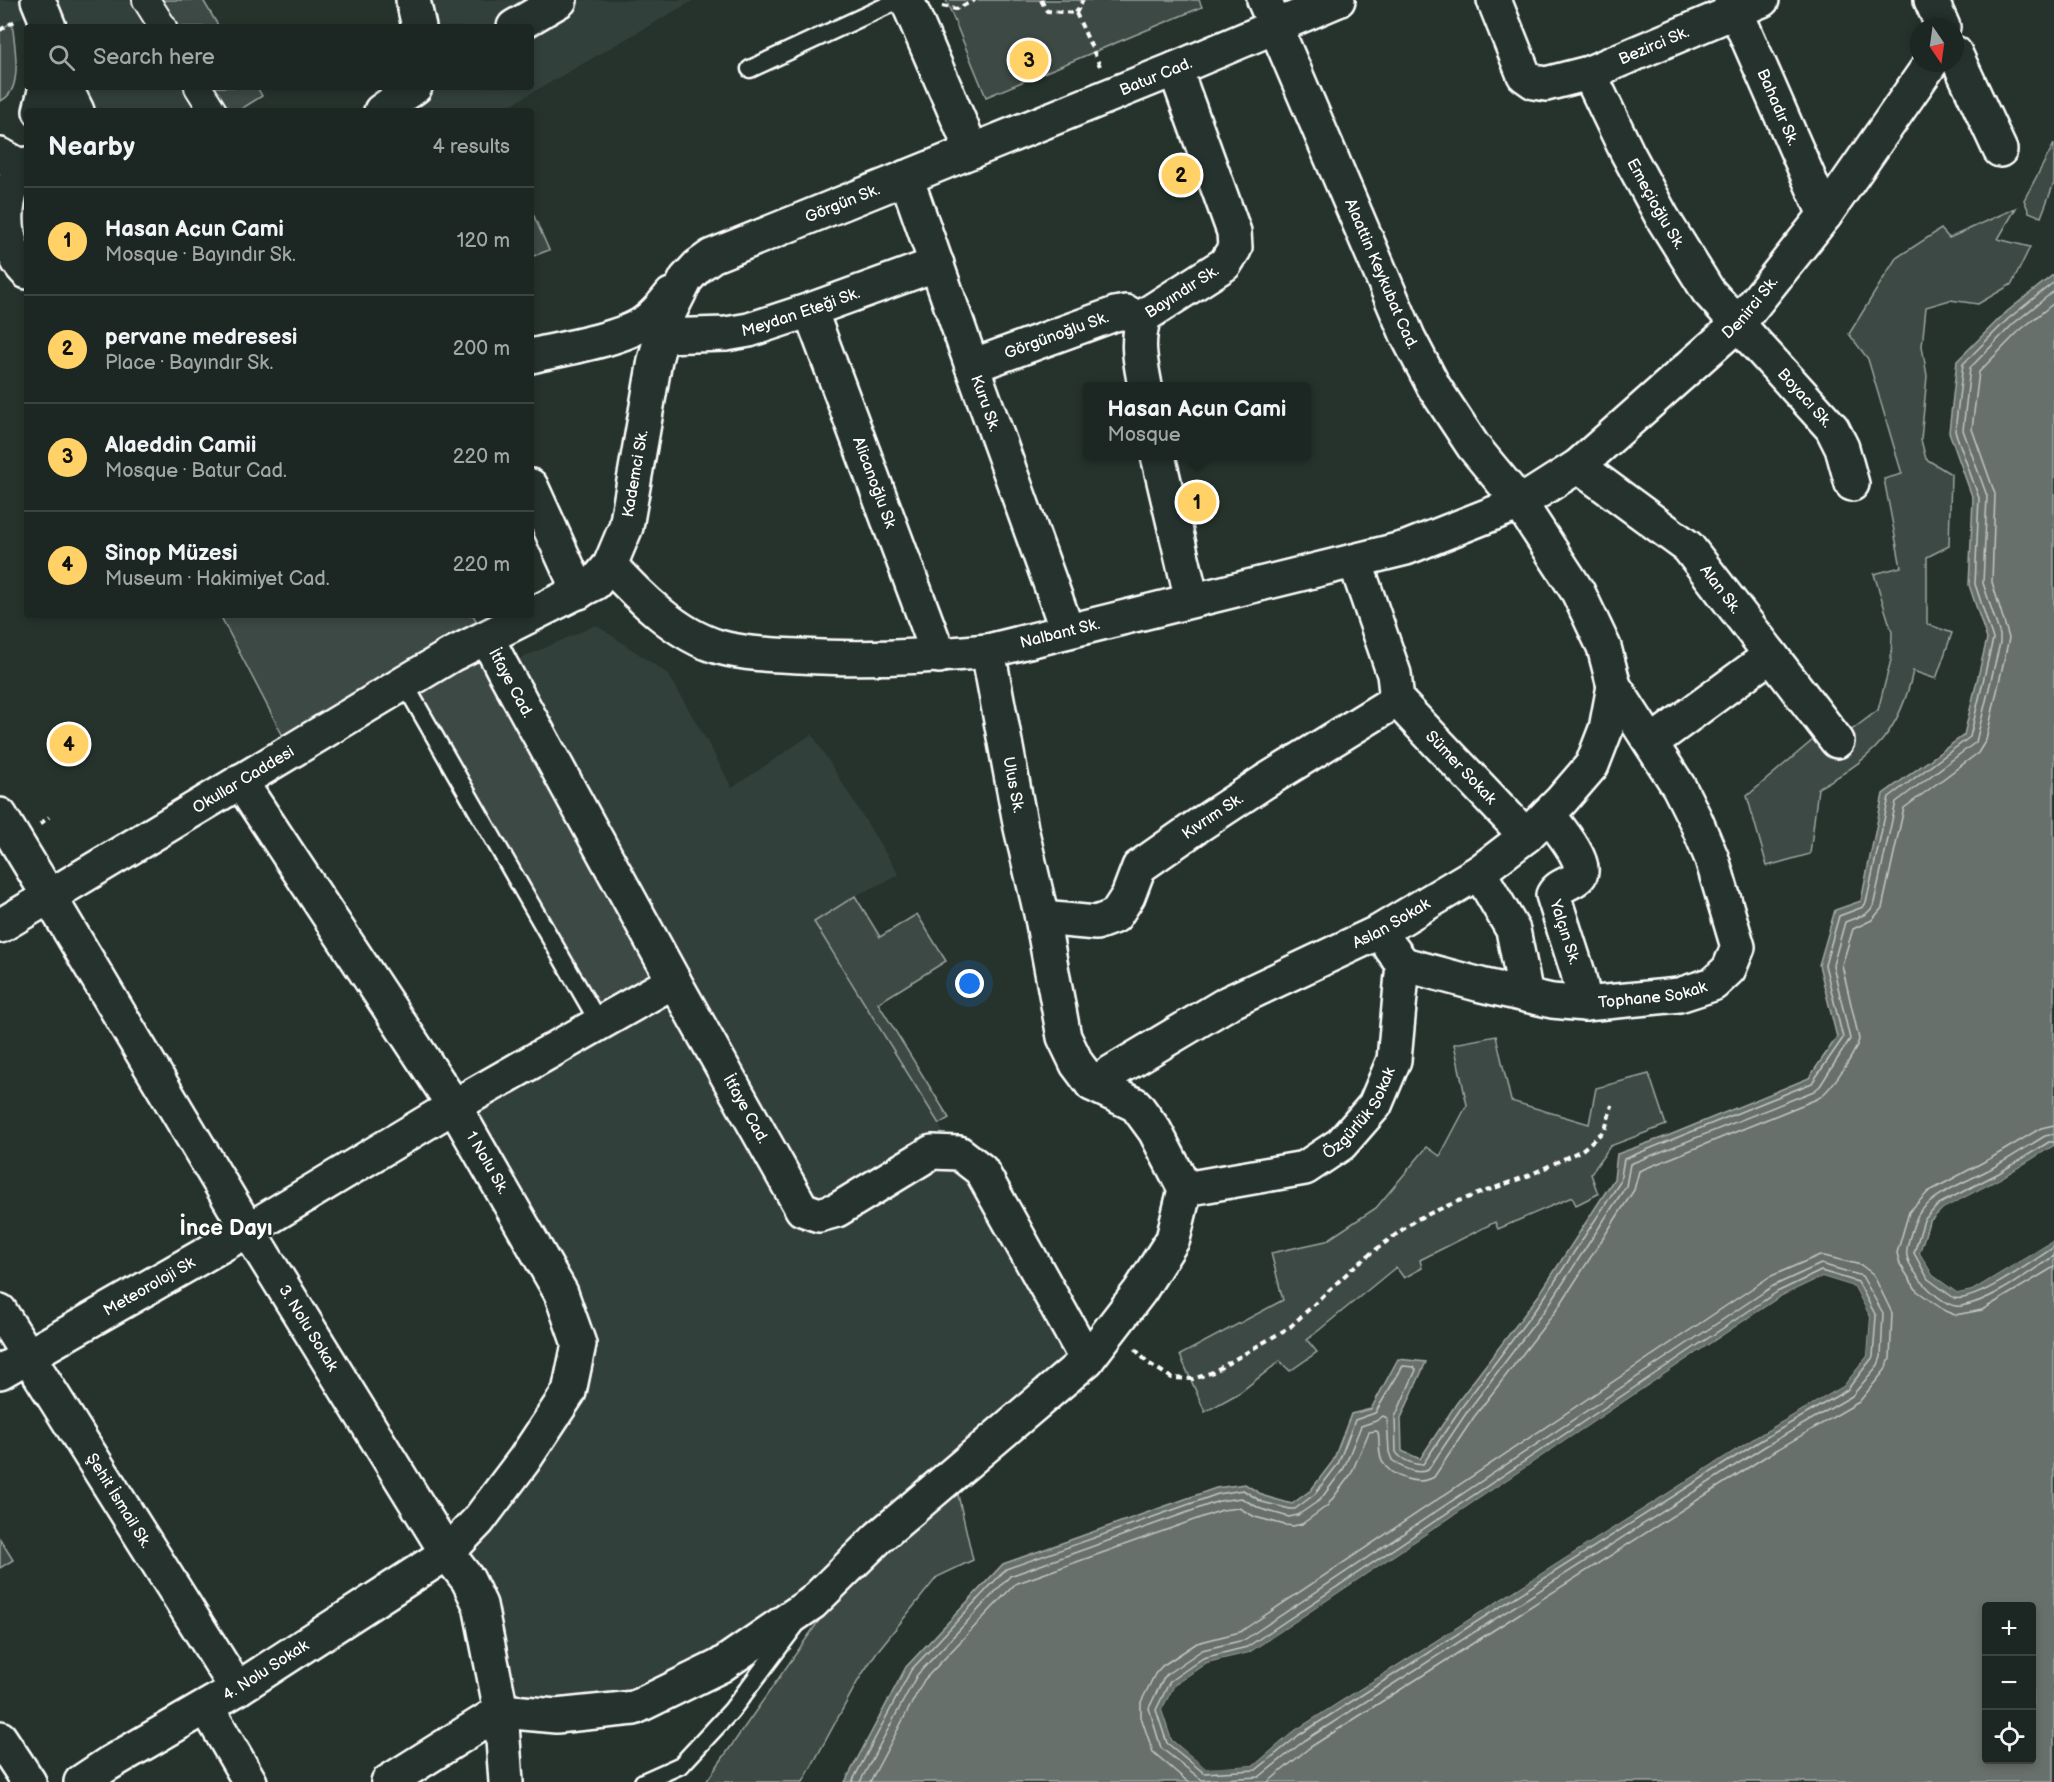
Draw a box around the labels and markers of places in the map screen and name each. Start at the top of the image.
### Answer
pin: 3 [1010,38,1048,82]
pin: 2 [1162,152,1200,198]
pin: 1 [1178,480,1216,524]
pin: 4 [50,722,88,766]

